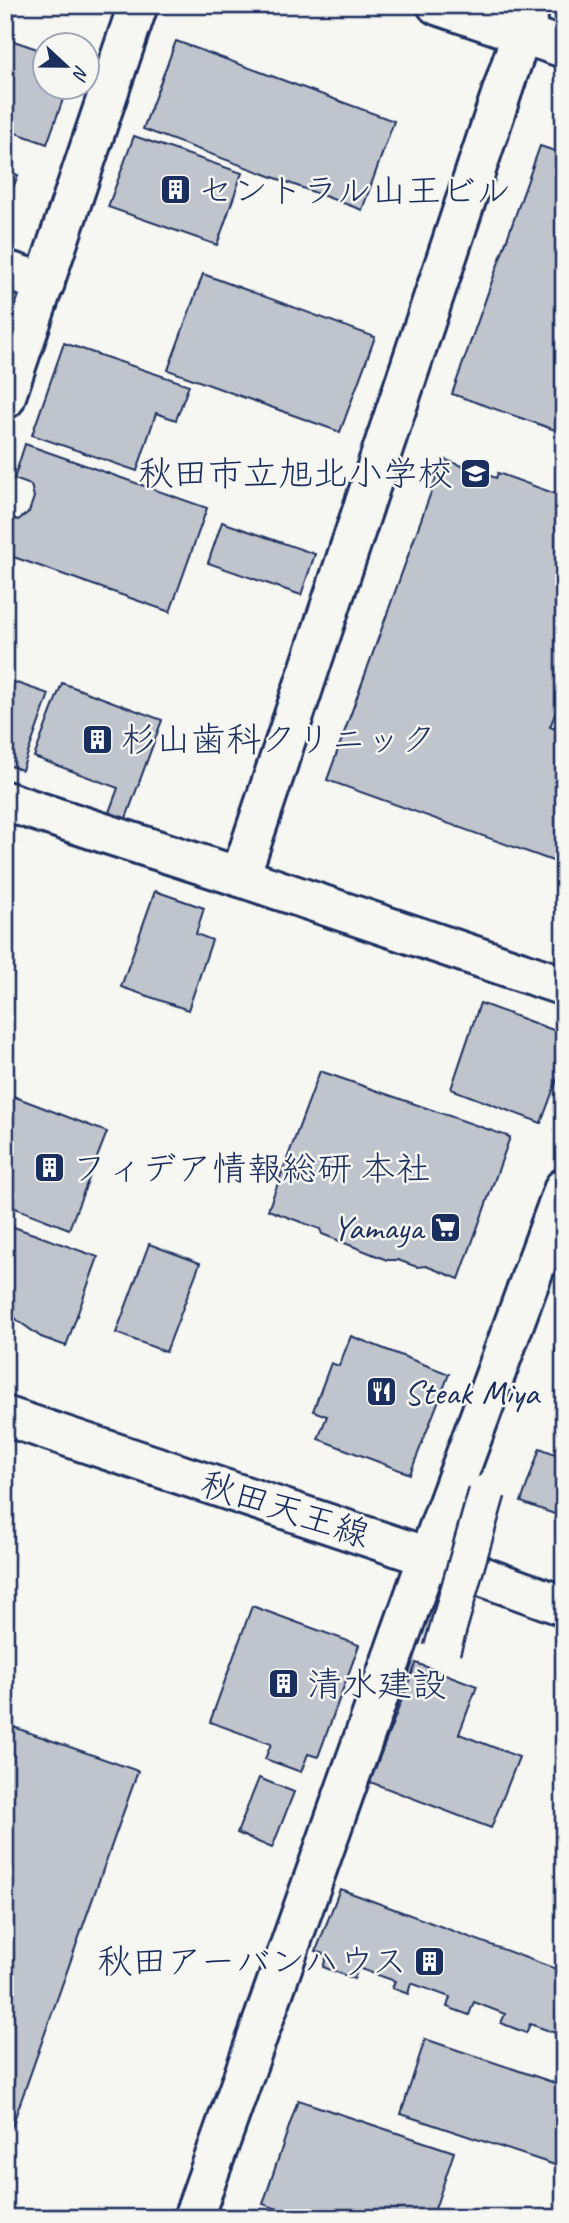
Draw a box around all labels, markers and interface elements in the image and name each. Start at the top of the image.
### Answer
north arrow [32,32,102,102]
text: N [66,62,94,85]
place label: セントラル山王ビル [198,168,511,213]
building icon: セントラル山王ビル [158,173,192,207]
place label: 秋田市立旭北小学校 [138,451,453,496]
school or university icon: 秋田市立旭北小学校 [459,456,493,490]
place label: 杉山歯科クリニック [121,717,436,762]
building icon: 杉山歯科クリニック [81,722,115,756]
place label: フィデア情報総研 本社 [72,1146,430,1191]
building icon: フィデア情報総研 本社 [32,1151,66,1185]
place label: Yamaya [333,1205,426,1250]
supermarket icon: Yamaya [429,1210,463,1244]
place label: Steak Miya [404,1370,542,1415]
restaurant icon: Steak Miya [364,1375,398,1409]
street label: 秋田天王線 [195,1461,375,1557]
place label: 清水建設 [307,1662,447,1707]
building icon: 清水建設 [267,1667,301,1701]
place label: 秋田アーバンハウス [97,1939,407,1984]
building icon: 秋田アーバンハウス [413,1944,447,1978]

